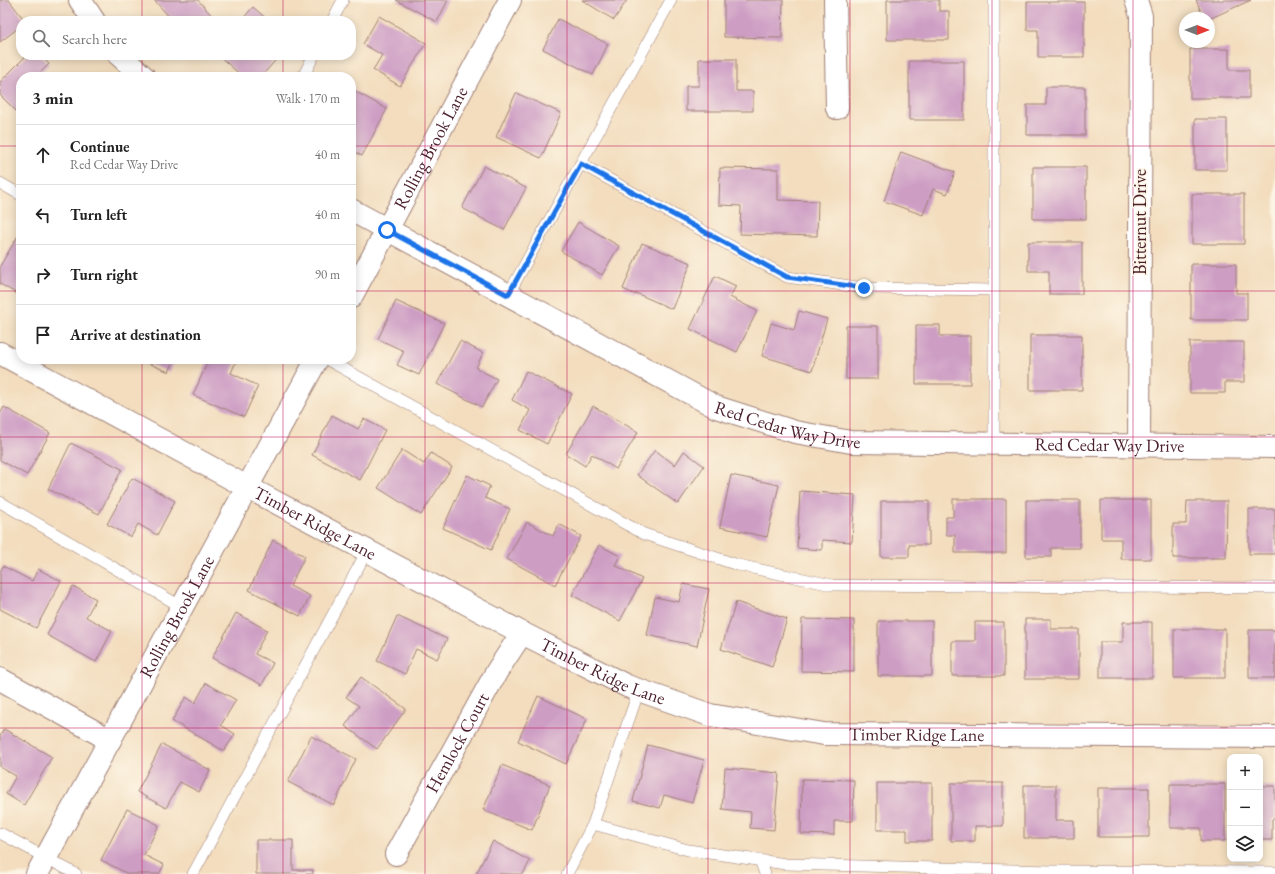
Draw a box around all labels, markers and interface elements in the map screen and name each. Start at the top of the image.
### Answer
north arrow [1179,12,1215,48]
search box [16,16,356,60]
icon: search [30,27,52,49]
text: Search here [62,29,127,48]
street label: Rolling Brook Lane [388,82,473,213]
text: 3 min [32,87,73,109]
text: Walk · 170 m [276,90,340,107]
text: Continue [70,137,130,156]
icon: ahead [32,144,54,166]
text: 40 m [315,146,340,163]
text: Red Cedar Way Drive [70,156,178,173]
street label: Bitternut Drive [1128,169,1151,275]
icon: left [32,204,54,226]
text: Turn left [70,205,127,224]
text: 40 m [315,206,340,223]
route start [378,221,396,239]
icon: right [32,264,54,286]
text: Turn right [70,265,138,284]
text: 90 m [315,266,340,283]
route end [855,279,873,297]
icon: arrive [32,324,54,346]
text: Arrive at destination [70,325,201,344]
street label: Red Cedar Way Drive [712,395,860,453]
street label: Red Cedar Way Drive [1035,432,1184,457]
street label: Timber Ridge Lane [250,481,380,565]
street label: Rolling Brook Lane [134,551,219,682]
street label: Timber Ridge Lane [537,632,669,710]
street label: Hemlock Court [420,688,494,797]
street label: Timber Ridge Lane [849,722,984,746]
map controls [1227,754,1263,862]
button: + [1227,754,1263,790]
button: − [1227,790,1263,826]
button: layers [1227,826,1263,862]

